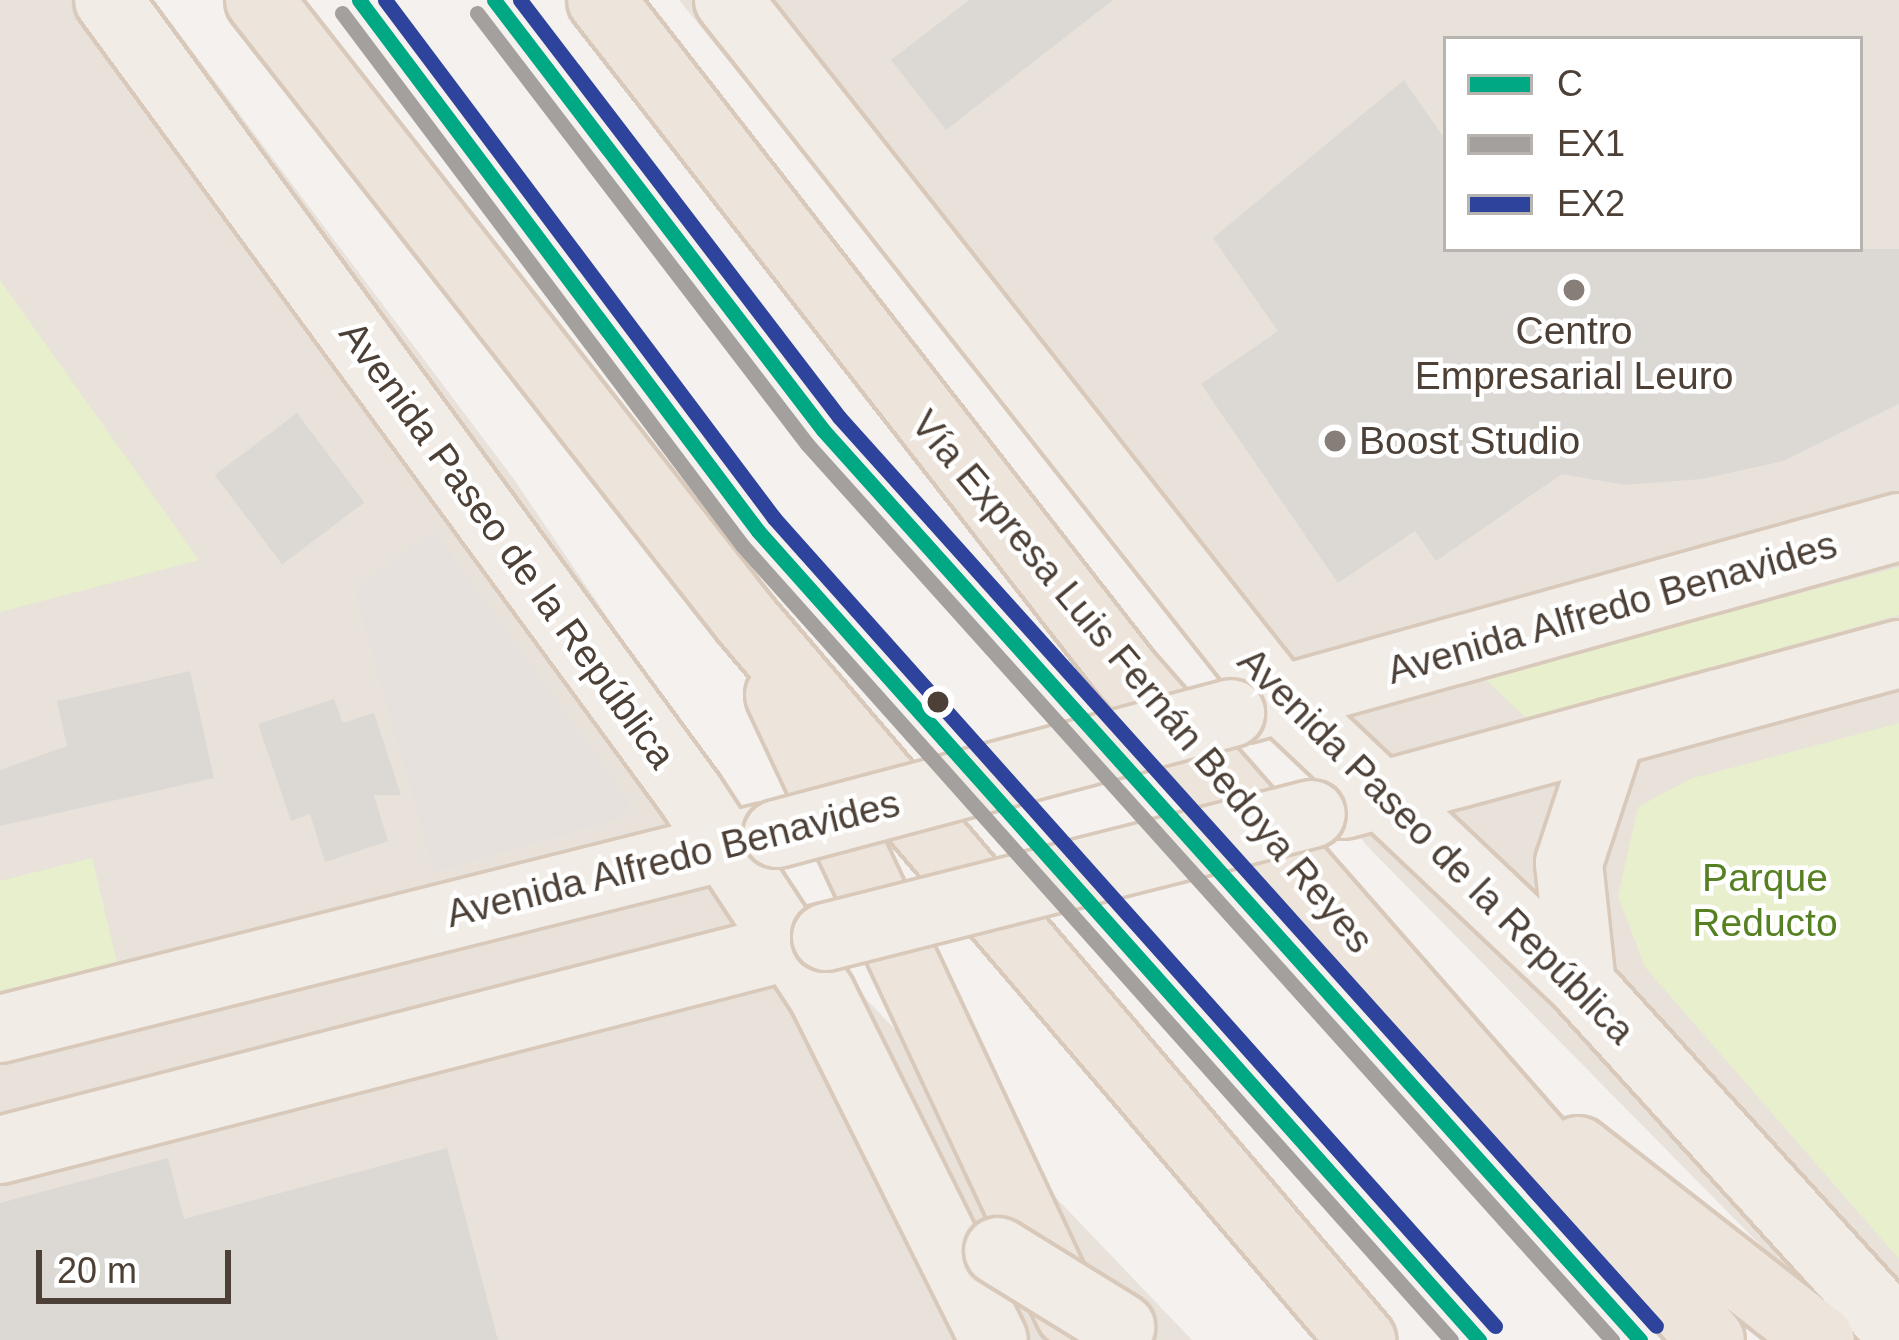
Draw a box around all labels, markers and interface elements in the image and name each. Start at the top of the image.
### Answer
legend [1443,36,1863,252]
text: C [1557,63,1583,104]
text: EX1 [1557,123,1625,164]
text: EX2 [1557,183,1625,224]
marker: Centro Empresarial Leuro [1561,277,1587,303]
place label: Centro Empresarial Leuro [1415,309,1733,400]
street label: Avenida Paseo de la República [329,312,685,778]
street label: Vía Expresa Luis Fernán Bedoya Reyes [901,401,1383,963]
place label: Boost Studio [1359,418,1580,464]
marker: Boost Studio [1322,428,1348,454]
street label: Avenida Alfredo Benavides [1381,521,1843,695]
street label: Avenida Paseo de la República [1228,638,1644,1054]
unlabelled marker [927,691,949,713]
street label: Avenida Alfredo Benavides [440,780,906,938]
park label: Parque Reducto [1692,856,1838,947]
scale bar [42,1226,237,1300]
text: 20 m [57,1250,137,1291]

